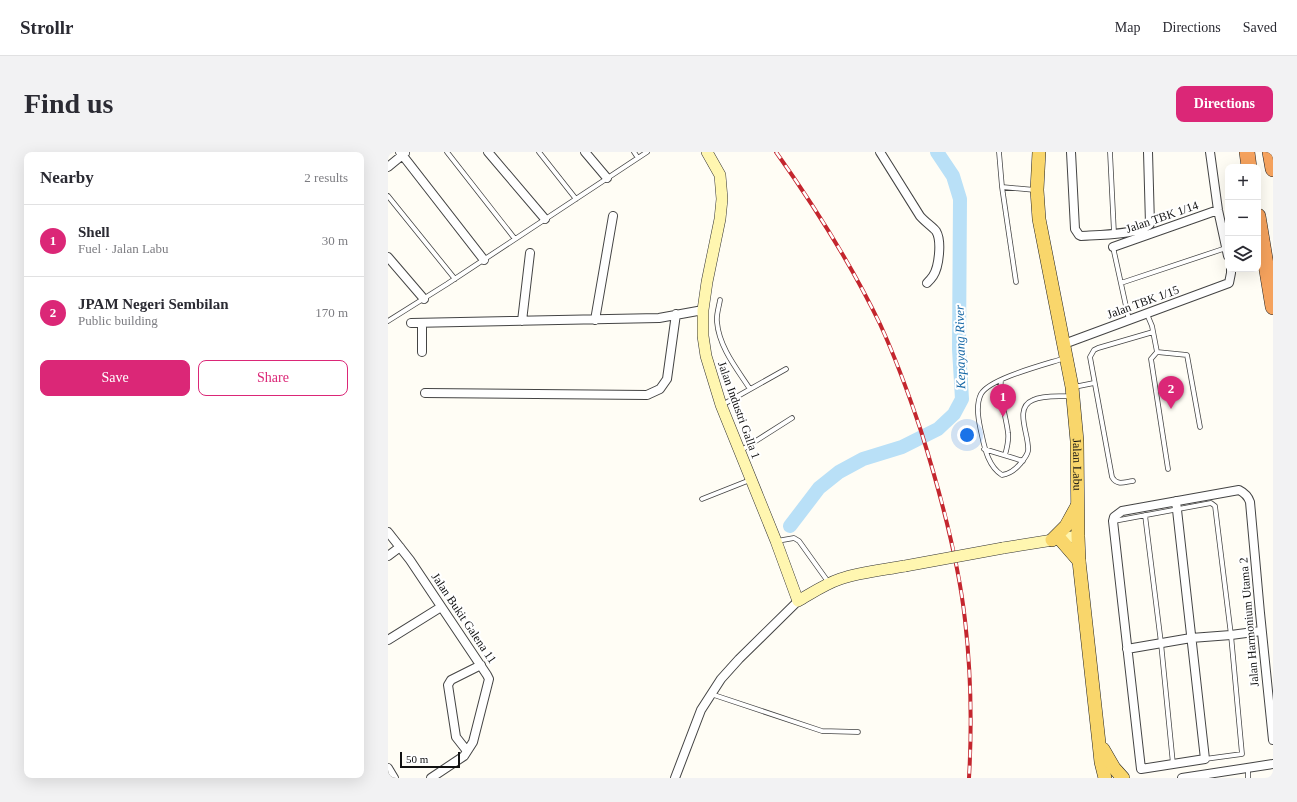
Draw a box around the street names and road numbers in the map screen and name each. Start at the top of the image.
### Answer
street label: Jalan TBK 1/14 [1124,198,1200,236]
street label: Jalan TBK 1/15 [1105,282,1181,322]
street label: Jalan Industri Galla 1 [715,359,763,461]
street label: Jalan Labu [1070,438,1085,491]
street label: Jalan Harmonium Utama 2 [1236,557,1262,687]
street label: Jalan Bukit Galena 11 [429,570,499,666]

